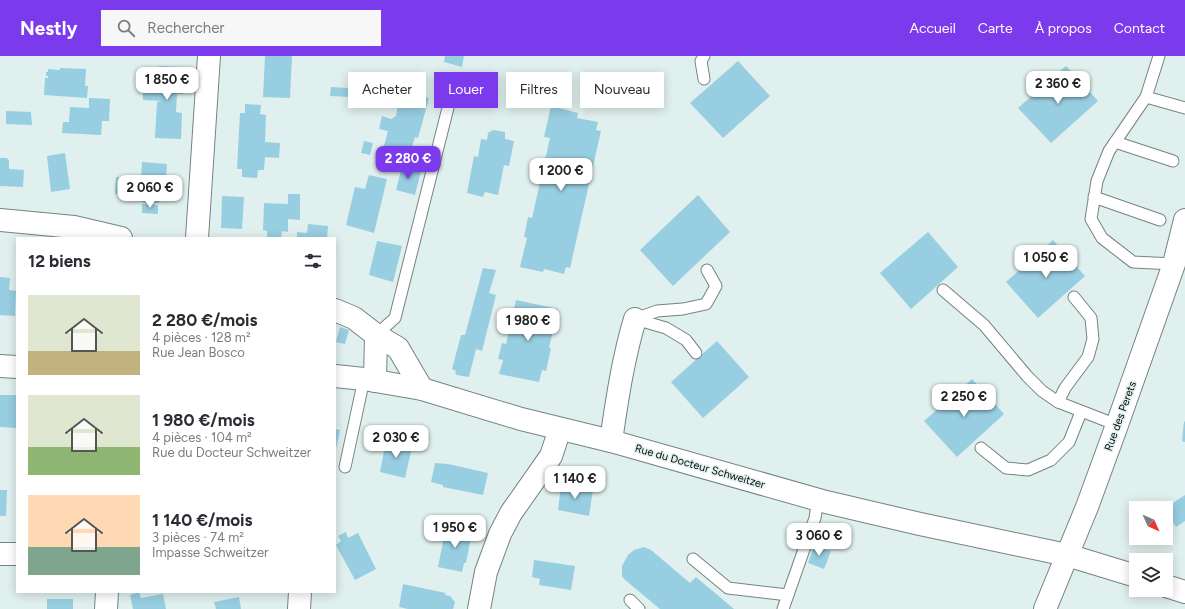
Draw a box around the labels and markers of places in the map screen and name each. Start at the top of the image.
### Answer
pin: 1 850 € [130,67,204,101]
pin: 2 360 € [1021,71,1095,105]
pin: 2 280 € [371,146,445,180]
pin: 1 200 € [524,158,598,192]
pin: 2 060 € [113,175,187,209]
pin: 1 050 € [1009,245,1083,279]
pin: 1 980 € [491,308,565,342]
pin: 2 250 € [927,384,1001,418]
pin: 2 030 € [359,425,433,459]
pin: 1 140 € [538,466,612,500]
pin: 1 950 € [418,515,492,549]
pin: 3 060 € [782,523,856,557]

